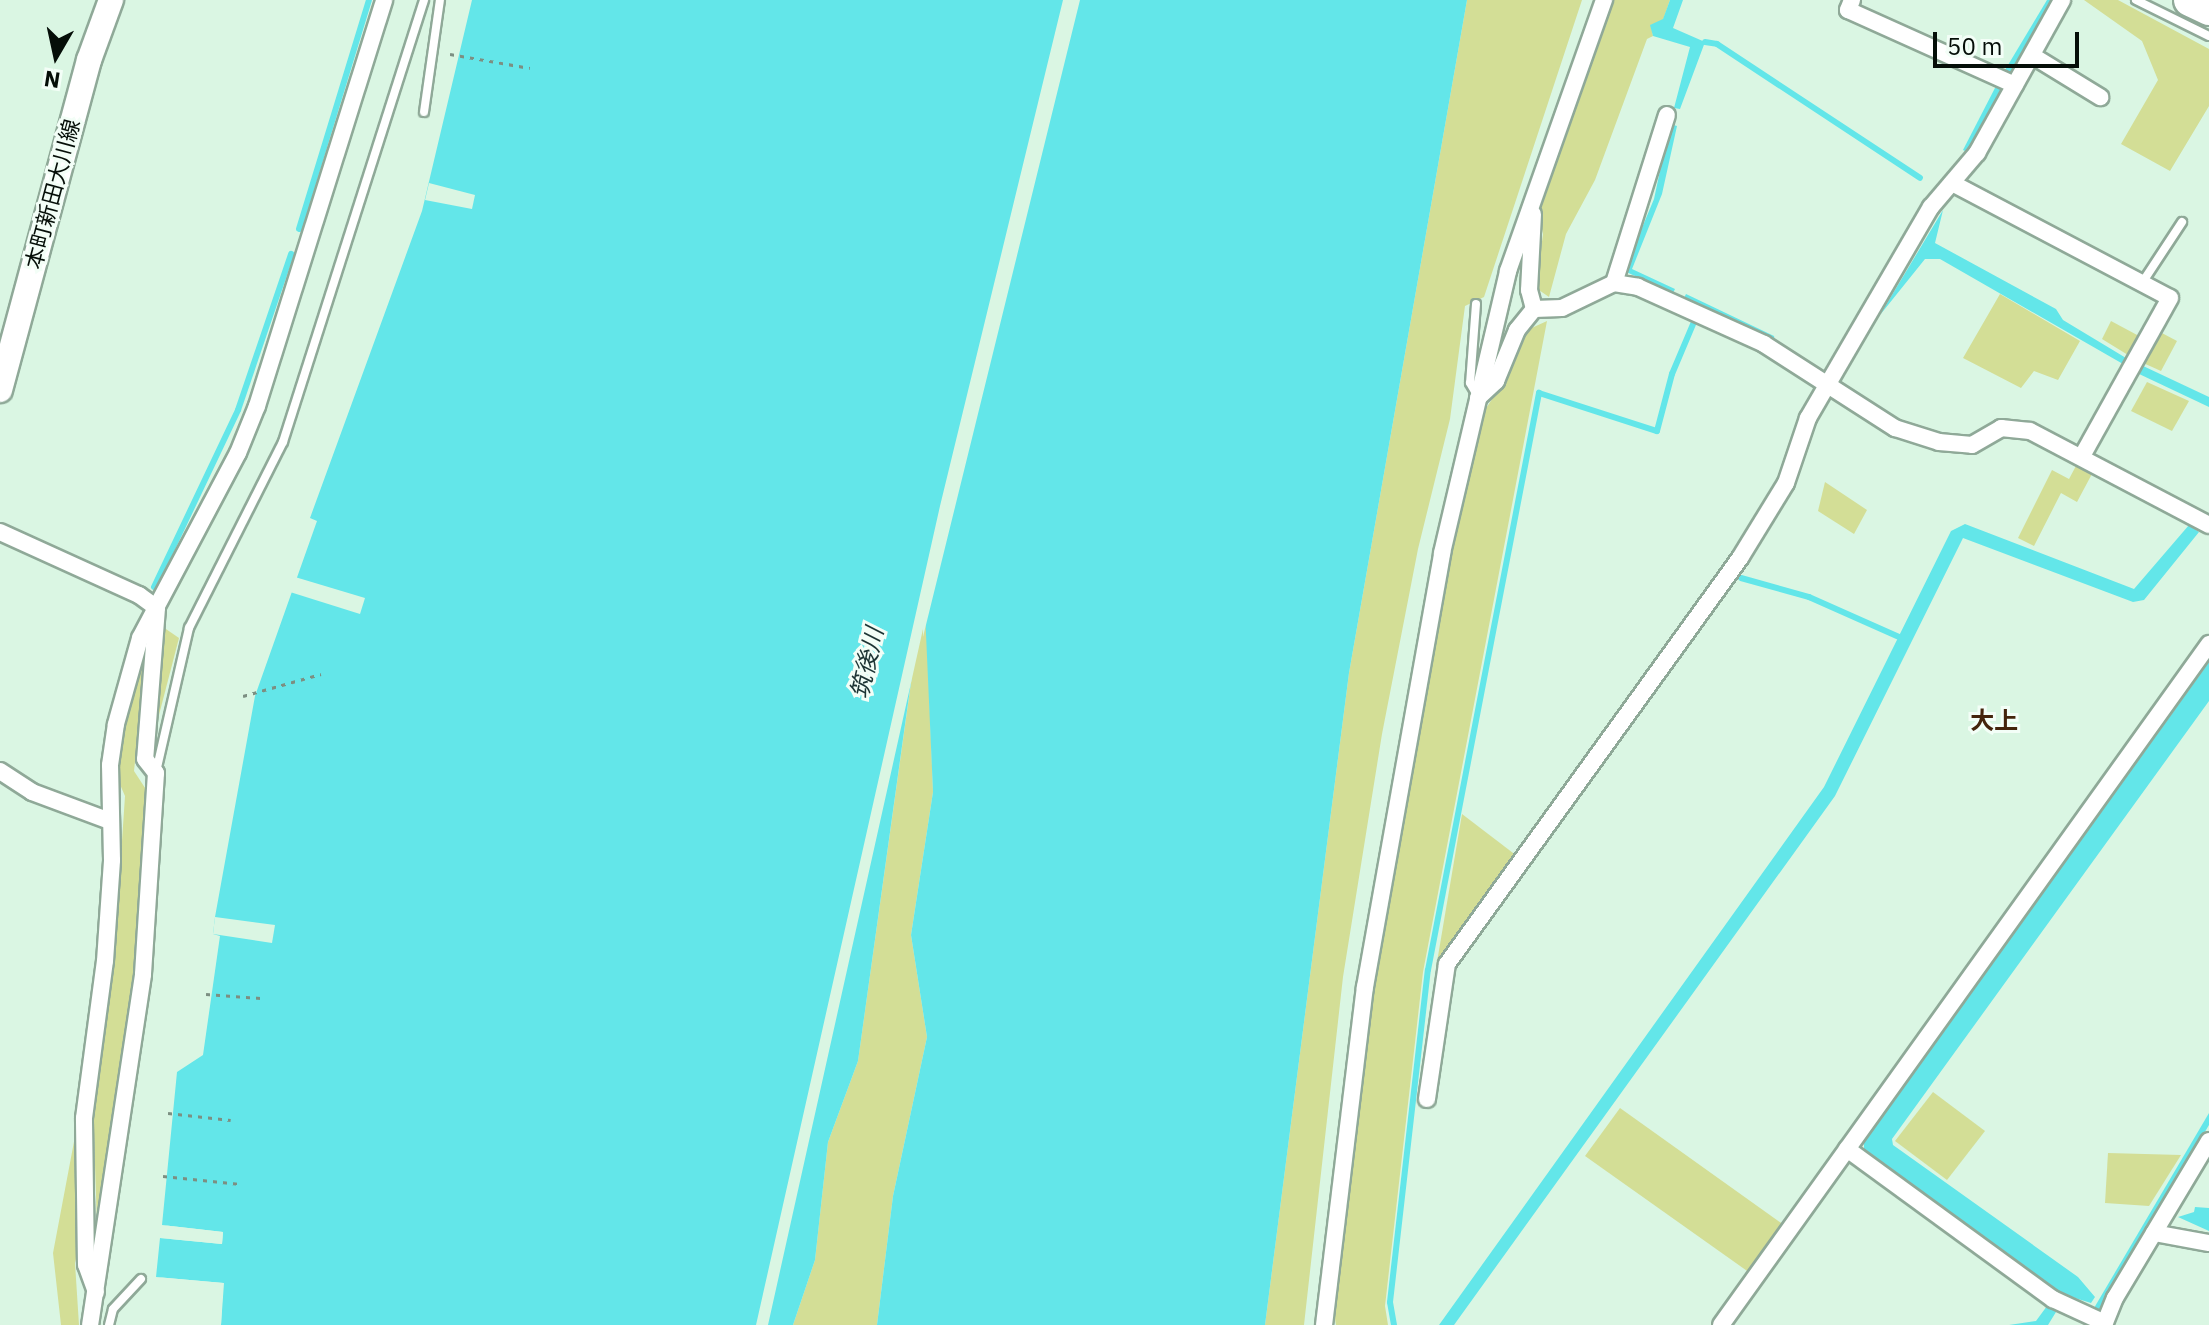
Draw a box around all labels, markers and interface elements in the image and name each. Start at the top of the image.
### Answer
north arrow [16,16,96,96]
scale bar [1937,16,2083,66]
text: 50 m [1947,30,2002,62]
text: N [42,65,62,96]
street label: 本町新田大川線 [19,116,85,272]
water label: 筑後川 [845,625,889,701]
district label: 大上 [1970,707,2018,735]

